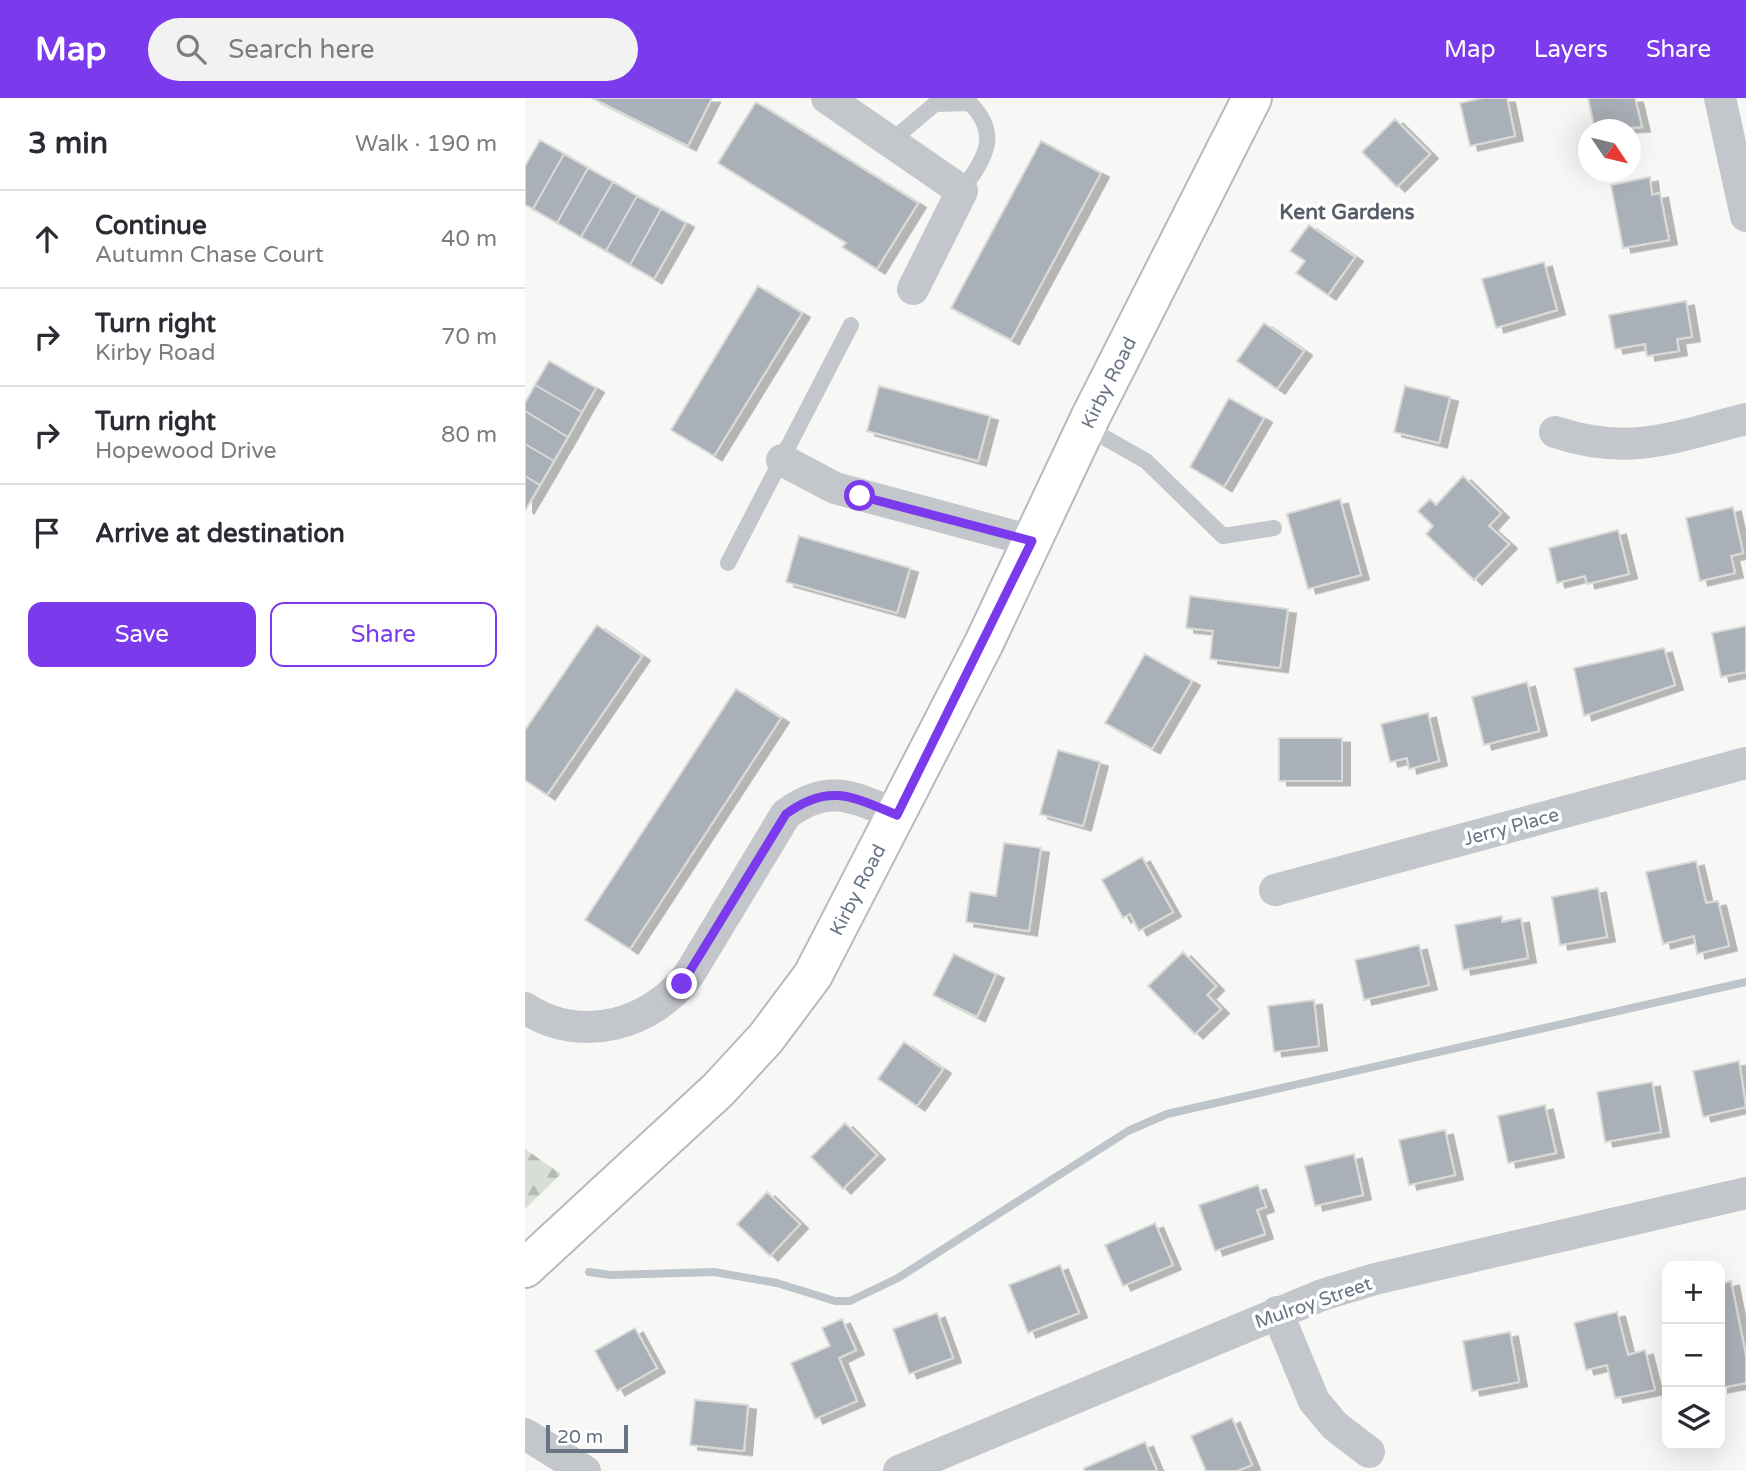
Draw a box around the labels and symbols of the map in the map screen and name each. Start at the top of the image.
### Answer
north arrow [1578,119,1641,182]
district label: Kent Gardens [1279,200,1415,225]
street label: Kirby Road [1077,333,1141,432]
route start [844,480,875,511]
street label: Jerry Place [1461,804,1562,850]
street label: Kirby Road [825,841,890,939]
route end [666,968,697,999]
street label: Mulroy Street [1252,1273,1375,1333]
scale bar [546,1422,628,1454]

